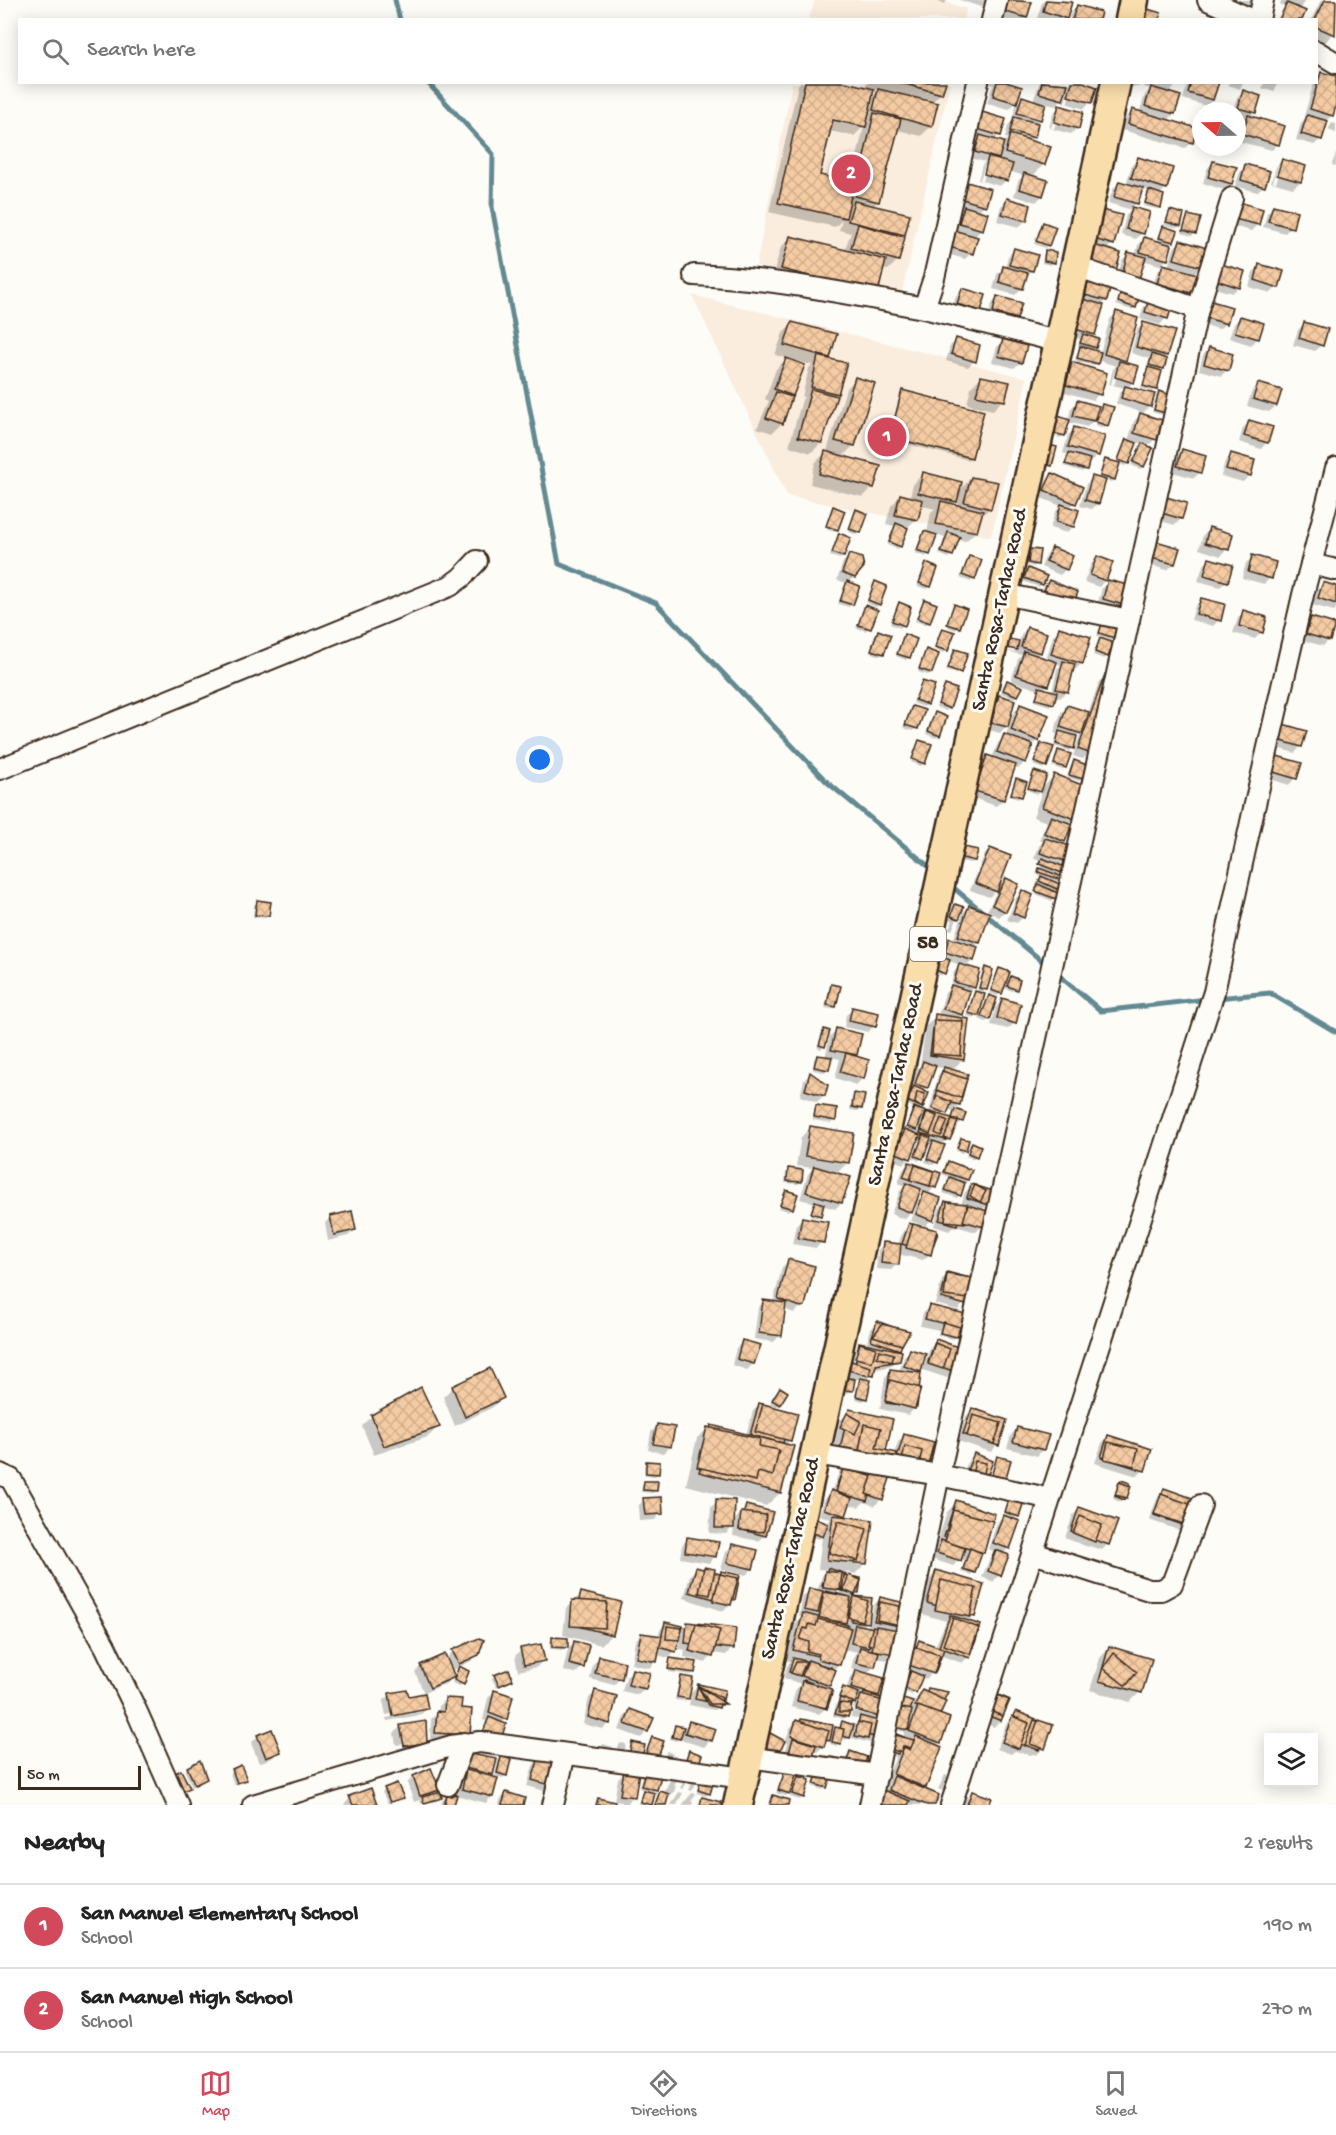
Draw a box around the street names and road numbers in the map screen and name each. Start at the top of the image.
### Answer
street label: Santa Rosa-Tarlac Road [967,505,1035,713]
road number: 58 [910,927,946,961]
street label: Santa Rosa-Tarlac Road [863,980,931,1188]
street label: Santa Rosa-Tarlac Road [757,1454,828,1662]

